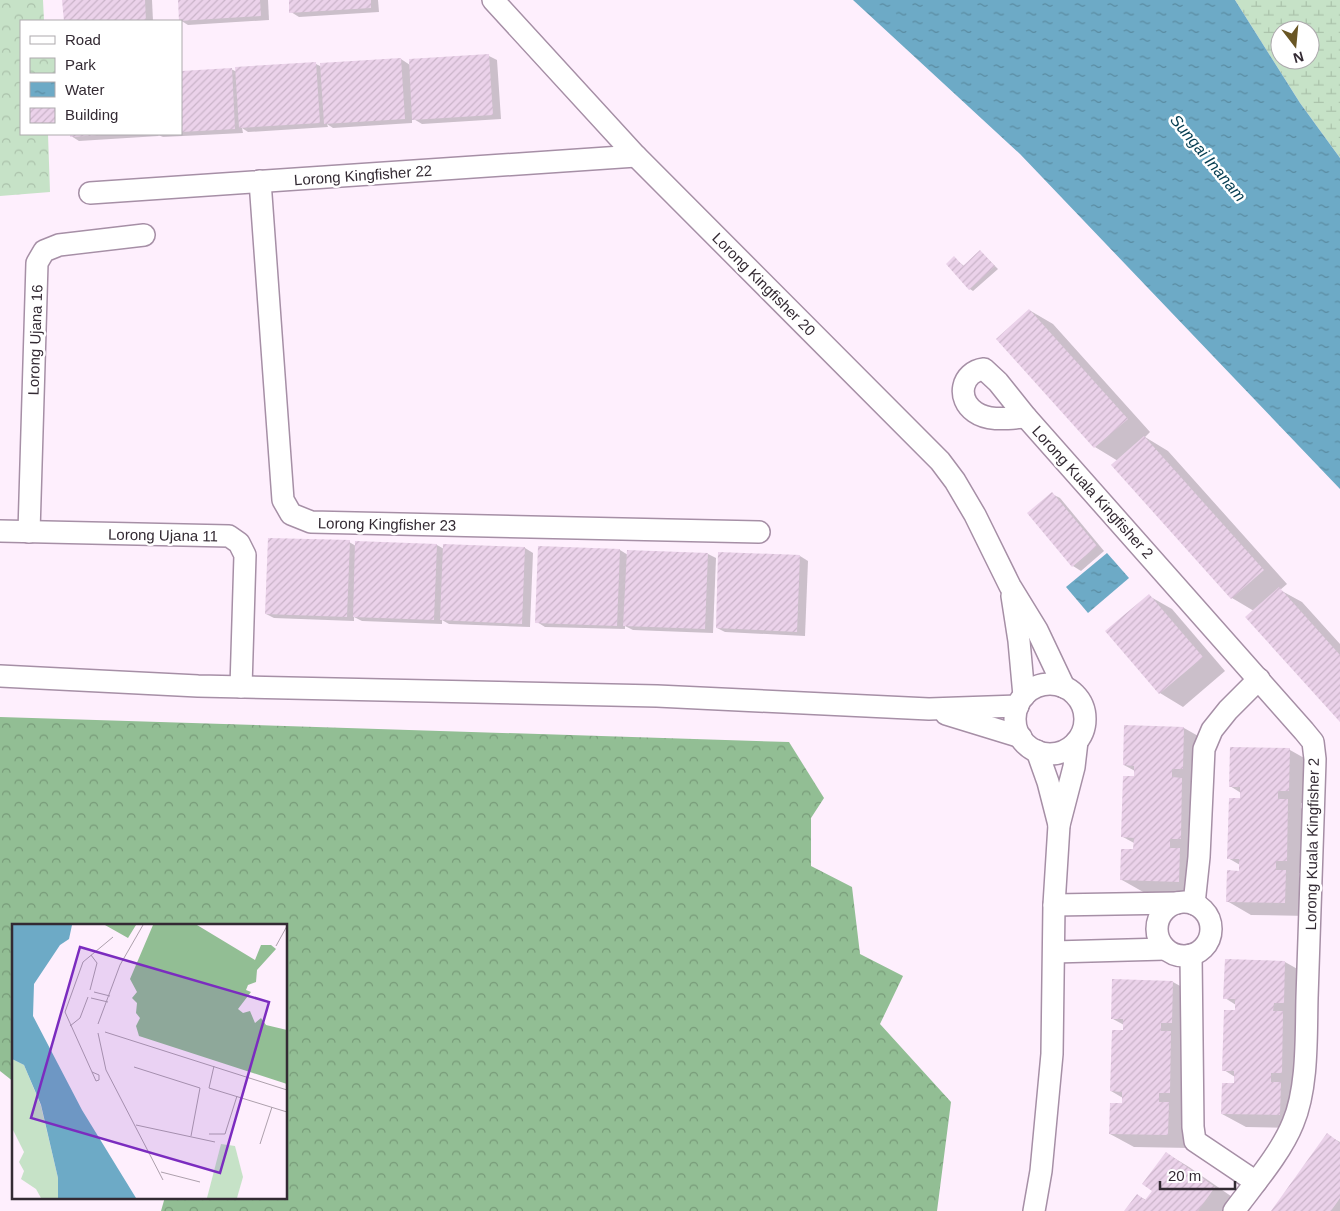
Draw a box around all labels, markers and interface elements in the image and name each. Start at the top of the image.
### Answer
legend [20,20,182,135]
north arrow [1270,20,1320,70]
text: Road [65,31,101,48]
text: N [1292,48,1306,67]
text: Park [65,56,96,73]
text: Water [65,81,104,98]
text: Building [65,106,118,123]
water label: Sungai Inanam [1167,111,1249,205]
street label: Lorong Kingfisher 22 [293,162,433,188]
street label: Lorong Kingfisher 20 [709,229,819,339]
street label: Lorong Ujana 16 [25,284,45,396]
street label: Lorong Kuala Kingfisher 2 [1029,422,1157,562]
street label: Lorong Kingfisher 23 [318,514,456,534]
street label: Lorong Ujana 11 [108,526,218,544]
street label: Lorong Kuala Kingfisher 2 [1302,758,1322,930]
inset map [12,924,288,1198]
scale bar [1160,1158,1235,1190]
text: 20 m [1168,1167,1201,1184]

